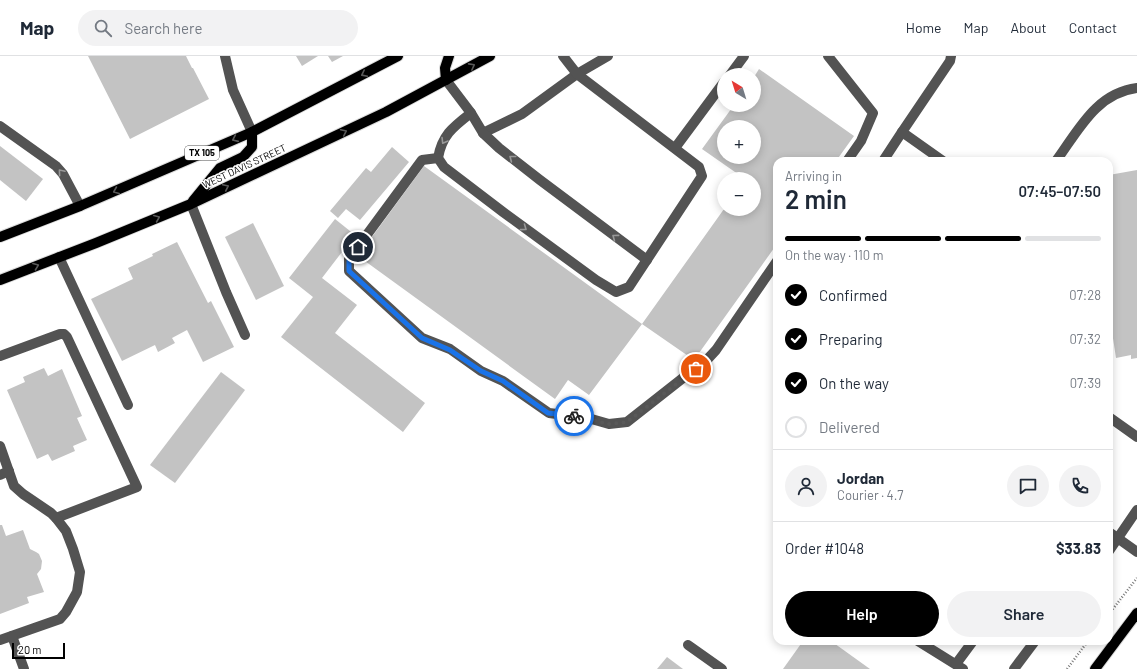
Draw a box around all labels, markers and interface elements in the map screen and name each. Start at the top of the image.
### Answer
search box [78,10,358,46]
text: Map [20,16,54,39]
icon: search [92,17,114,39]
text: Search here [124,19,202,37]
text: Home [906,19,942,36]
text: Map [964,19,988,36]
text: About [1010,19,1047,36]
text: Contact [1069,19,1117,36]
one-way arrow [468,63,475,71]
north arrow [717,68,761,112]
map controls [717,68,761,216]
one-way arrow [360,69,368,77]
button: + [717,120,761,164]
one-way arrow [339,129,347,137]
one-way arrow [232,134,240,142]
one-way arrow [441,137,449,144]
street label: WEST DAVIS STREET [200,141,288,191]
road number: TX 105 [185,146,219,160]
one-way arrow [509,156,516,163]
text: Arriving in [785,168,842,184]
one-way arrow [59,169,66,177]
button: − [717,172,761,216]
text: 07:45–07:50 [1018,182,1101,200]
text: 2 min [785,183,847,214]
one-way arrow [222,184,229,192]
one-way arrow [112,186,119,194]
one-way arrow [154,214,161,222]
one-way arrow [520,223,527,231]
pin [341,230,375,264]
one-way arrow [613,234,620,241]
icon: home [347,236,369,258]
text: On the way · 110 m [785,247,883,263]
one-way arrow [33,263,40,271]
icon: check [785,284,807,306]
text: Confirmed [819,286,887,304]
text: 07:28 [1069,287,1101,303]
icon: check [785,328,807,350]
text: Preparing [819,330,883,348]
text: 07:32 [1069,331,1101,347]
pin [679,352,713,386]
icon: bag [685,358,707,380]
icon: check [785,372,807,394]
text: On the way [819,374,889,392]
text: 07:39 [1070,375,1101,391]
courier [554,396,594,436]
icon: bike [563,405,585,427]
text: Delivered [819,418,880,436]
button: person [785,465,827,507]
button: chat [1007,465,1049,507]
button: phone [1059,465,1101,507]
text: Jordan [837,469,884,487]
text: Courier · 4.7 [837,487,904,503]
text: Order #1048 [785,539,864,557]
text: $33.83 [1056,539,1101,557]
button: Help [785,591,939,637]
button: Share [947,591,1101,637]
scale bar [12,641,65,660]
text: 20 m [18,643,41,656]

